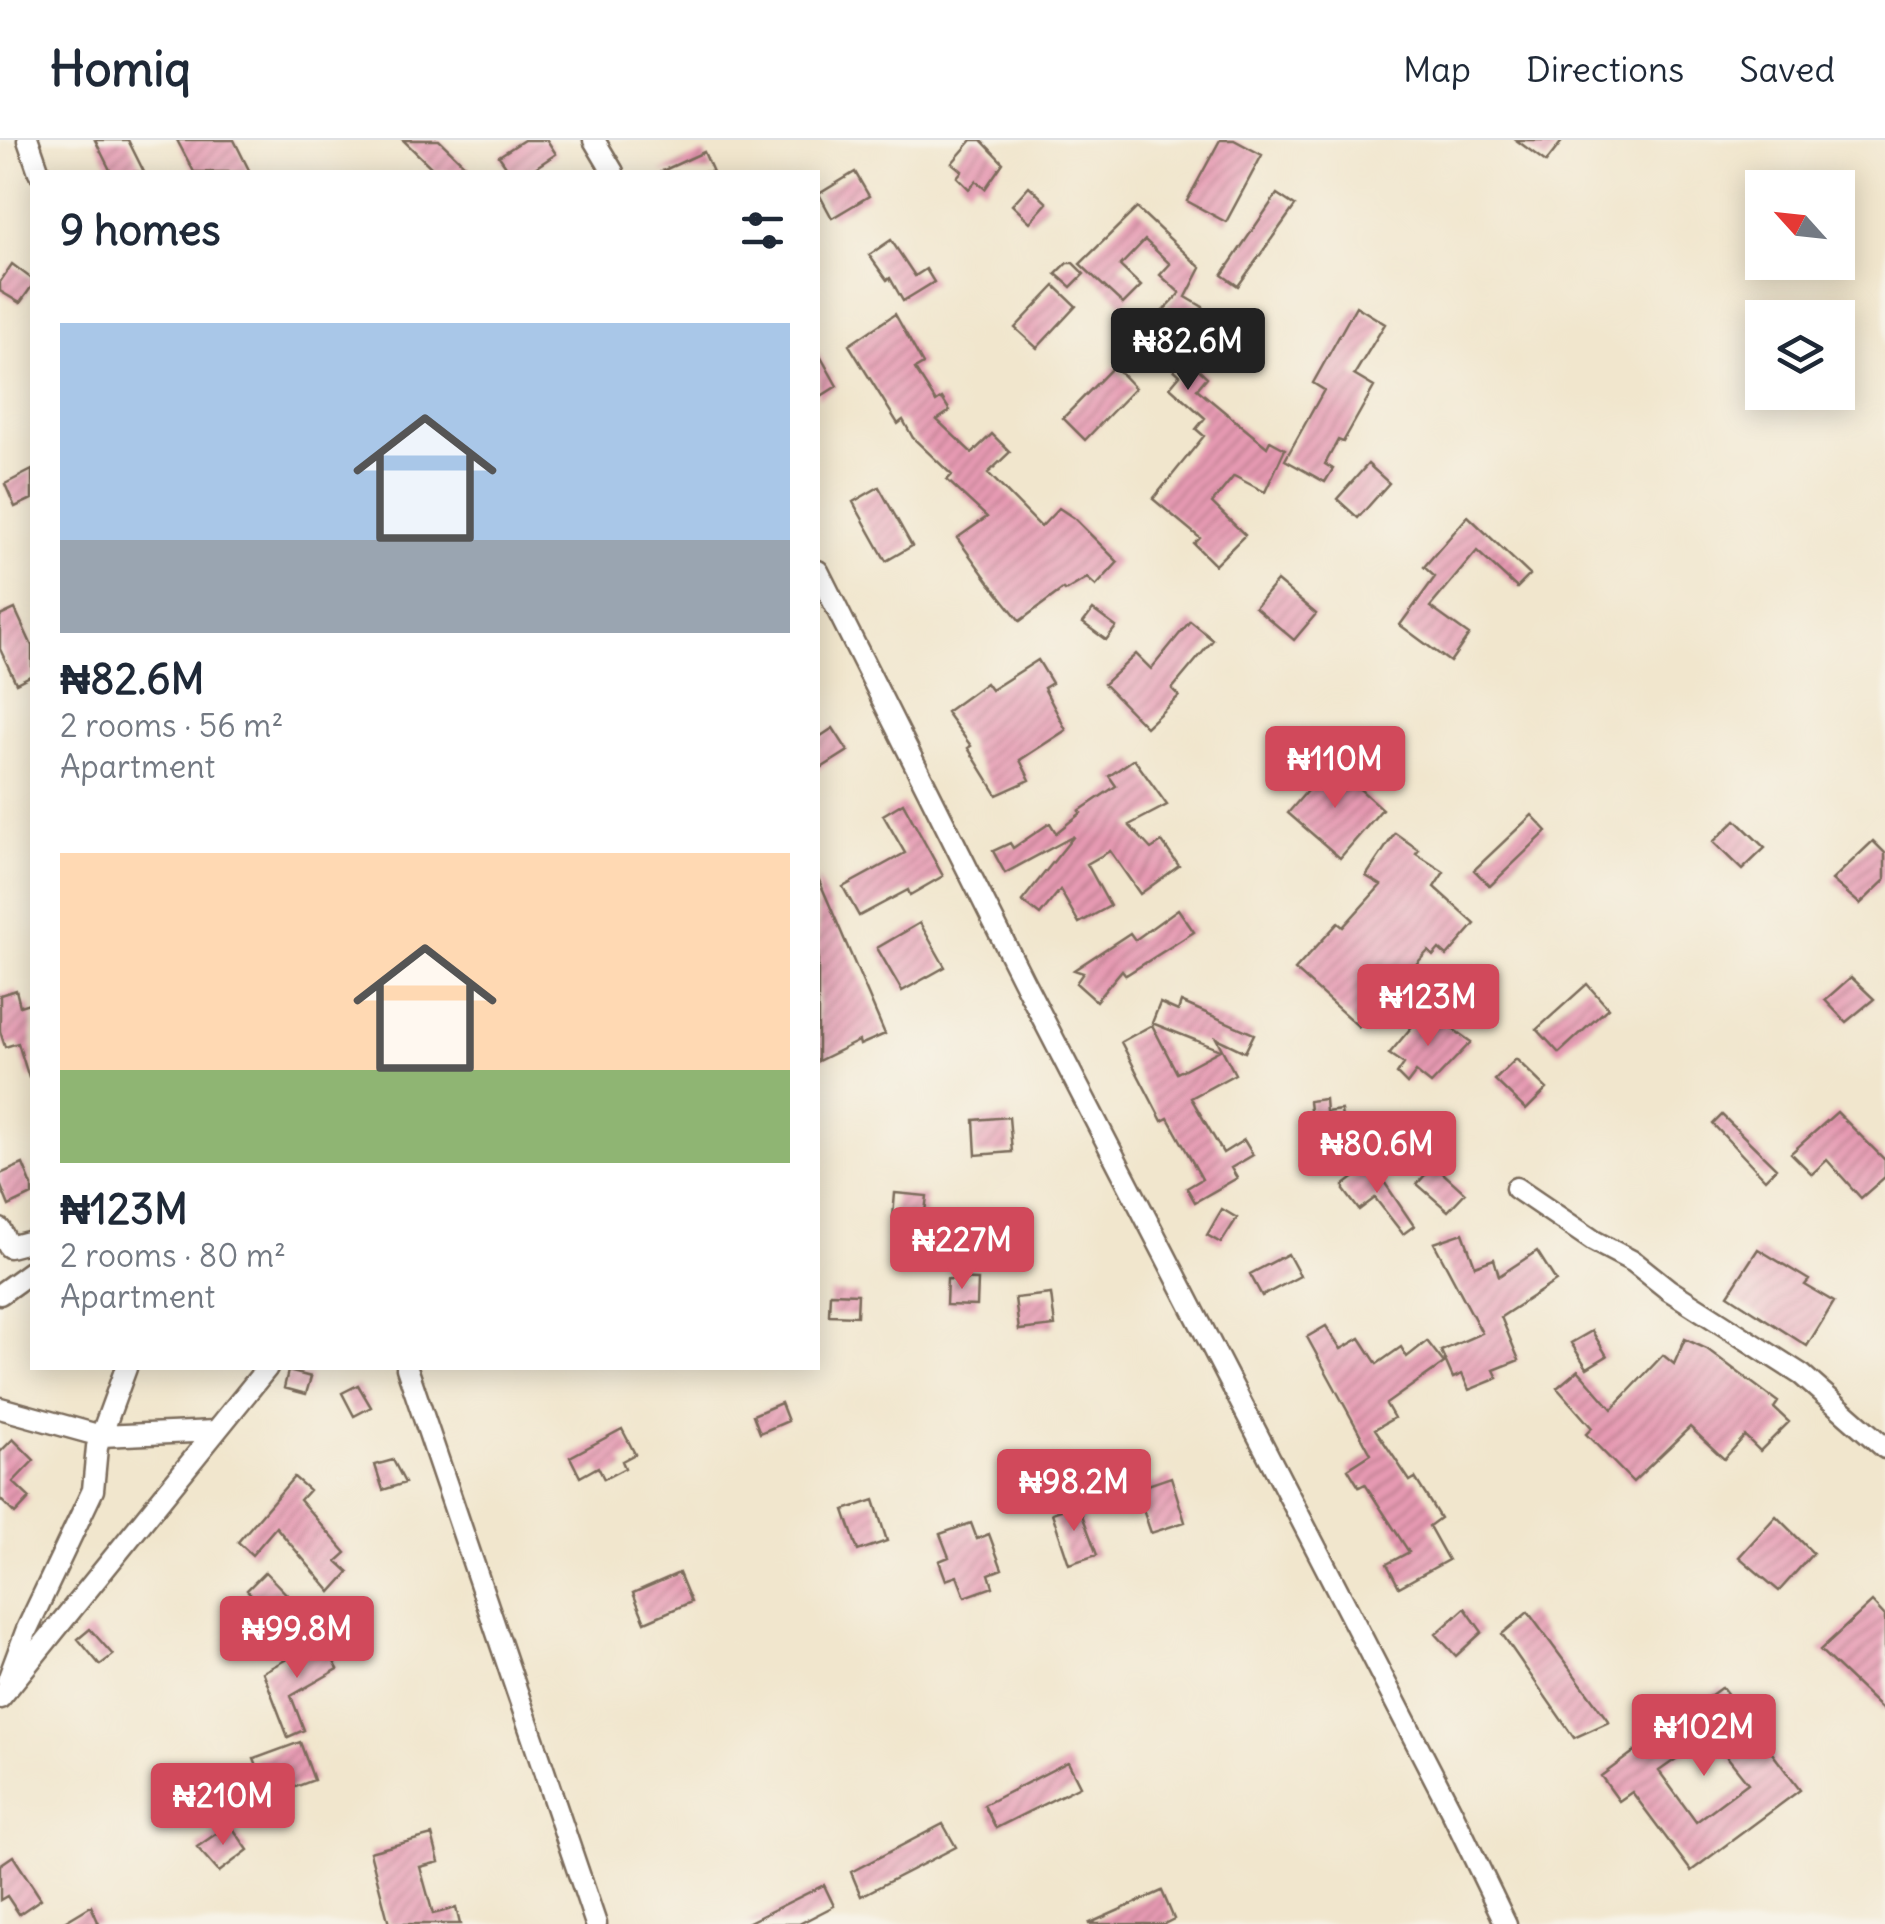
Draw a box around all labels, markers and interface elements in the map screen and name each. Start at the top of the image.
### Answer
text: Homiq [50,39,191,99]
text: Map [1403,47,1471,91]
text: Directions [1526,47,1684,91]
text: Saved [1739,47,1835,91]
north arrow [1745,170,1855,280]
map controls [1745,170,1855,410]
icon: filters [735,203,790,258]
text: 9 homes [60,204,221,256]
button: layers [1745,300,1855,410]
pin: ₦82.6M [1107,308,1269,393]
text: ₦82.6M [1133,320,1243,361]
icon: home [335,388,515,568]
text: ₦82.6M [60,653,205,705]
text: 2 rooms · 56 m² [60,705,283,746]
pin: ₦110M [1265,726,1405,811]
text: ₦110M [1287,738,1383,779]
text: Apartment [60,746,215,787]
icon: home [335,918,515,1098]
pin: ₦123M [1358,964,1498,1049]
text: ₦123M [1379,976,1477,1017]
pin: ₦80.6M [1296,1111,1458,1196]
text: ₦80.6M [1320,1123,1434,1164]
text: ₦123M [60,1183,188,1235]
pin: ₦227M [892,1207,1032,1292]
text: ₦227M [912,1219,1012,1260]
text: 2 rooms · 80 m² [60,1235,286,1276]
text: Apartment [60,1276,215,1317]
pin: ₦98.2M [993,1449,1155,1534]
text: ₦98.2M [1019,1461,1129,1502]
pin: ₦99.8M [216,1596,378,1681]
text: ₦99.8M [242,1608,352,1649]
pin: ₦102M [1634,1694,1774,1779]
text: ₦102M [1654,1706,1754,1747]
pin: ₦210M [153,1763,293,1848]
text: ₦210M [173,1775,273,1816]

